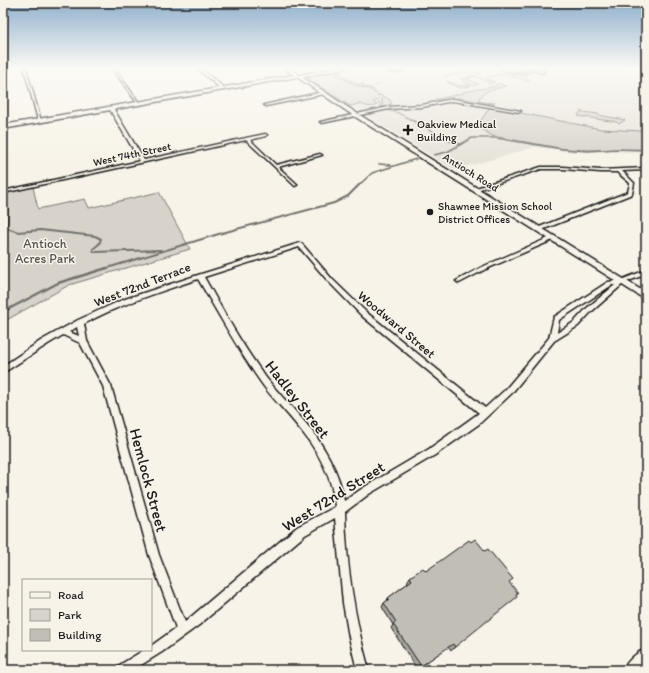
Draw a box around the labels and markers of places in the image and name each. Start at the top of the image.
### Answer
place label: Oakview Medical Building [417,118,496,144]
marker: Oakview Medical Building [402,124,414,136]
place label: Shawnee Mission School District Offices [438,200,552,226]
marker: Shawnee Mission School District Offices [425,207,435,217]

